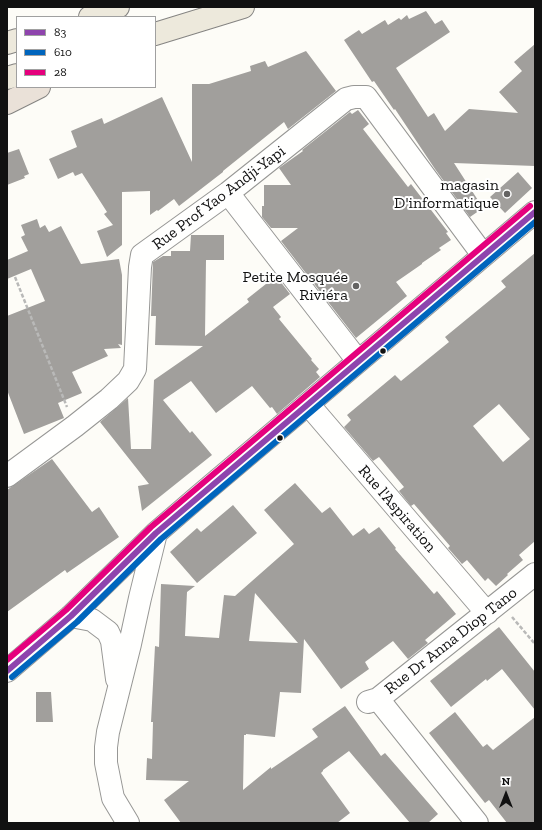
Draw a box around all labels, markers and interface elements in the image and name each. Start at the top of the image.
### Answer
legend [16,16,156,88]
text: 83 [54,25,66,39]
text: 610 [54,45,72,59]
text: 28 [54,65,67,79]
street label: Rue Prof Yao Andji-Yapi [149,142,289,254]
place label: magasin D'informatique [394,175,499,213]
marker: magasin D'informatique [502,189,512,199]
place label: Petite Mosquée Riviéra [243,267,348,305]
marker: Petite Mosquée Riviéra [351,281,361,291]
unlabelled marker [378,346,388,356]
unlabelled marker [275,433,285,443]
street label: Rue l'Aspiration [354,462,440,556]
street label: Rue Dr Anna Diop Tano [381,583,521,699]
north arrow [486,774,526,814]
text: N [502,775,510,788]

